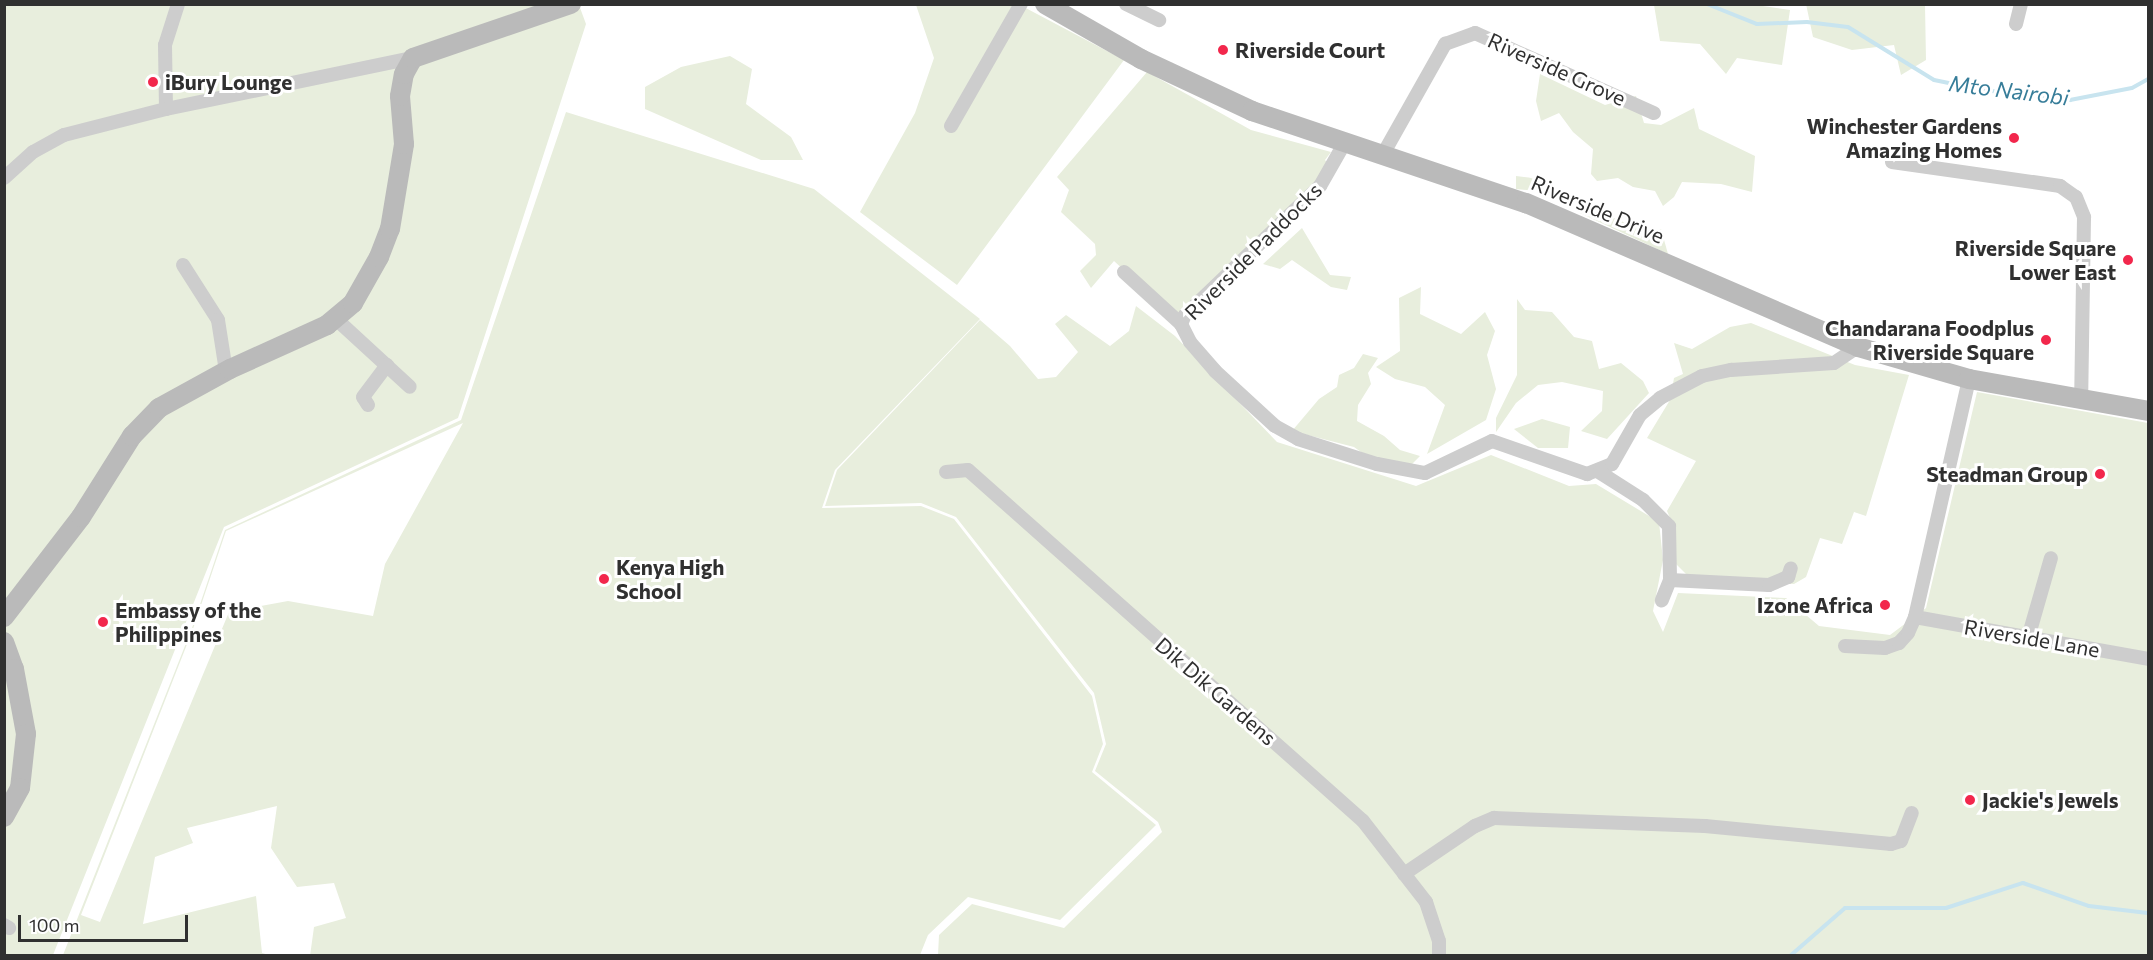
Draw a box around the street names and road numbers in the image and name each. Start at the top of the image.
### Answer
street label: Riverside Grove [1484,27,1630,111]
street label: Riverside Drive [1528,170,1668,248]
street label: Riverside Paddocks [1179,177,1327,325]
street label: Riverside Lane [1962,614,2102,662]
street label: Dik Dik Gardens [1150,632,1282,750]

